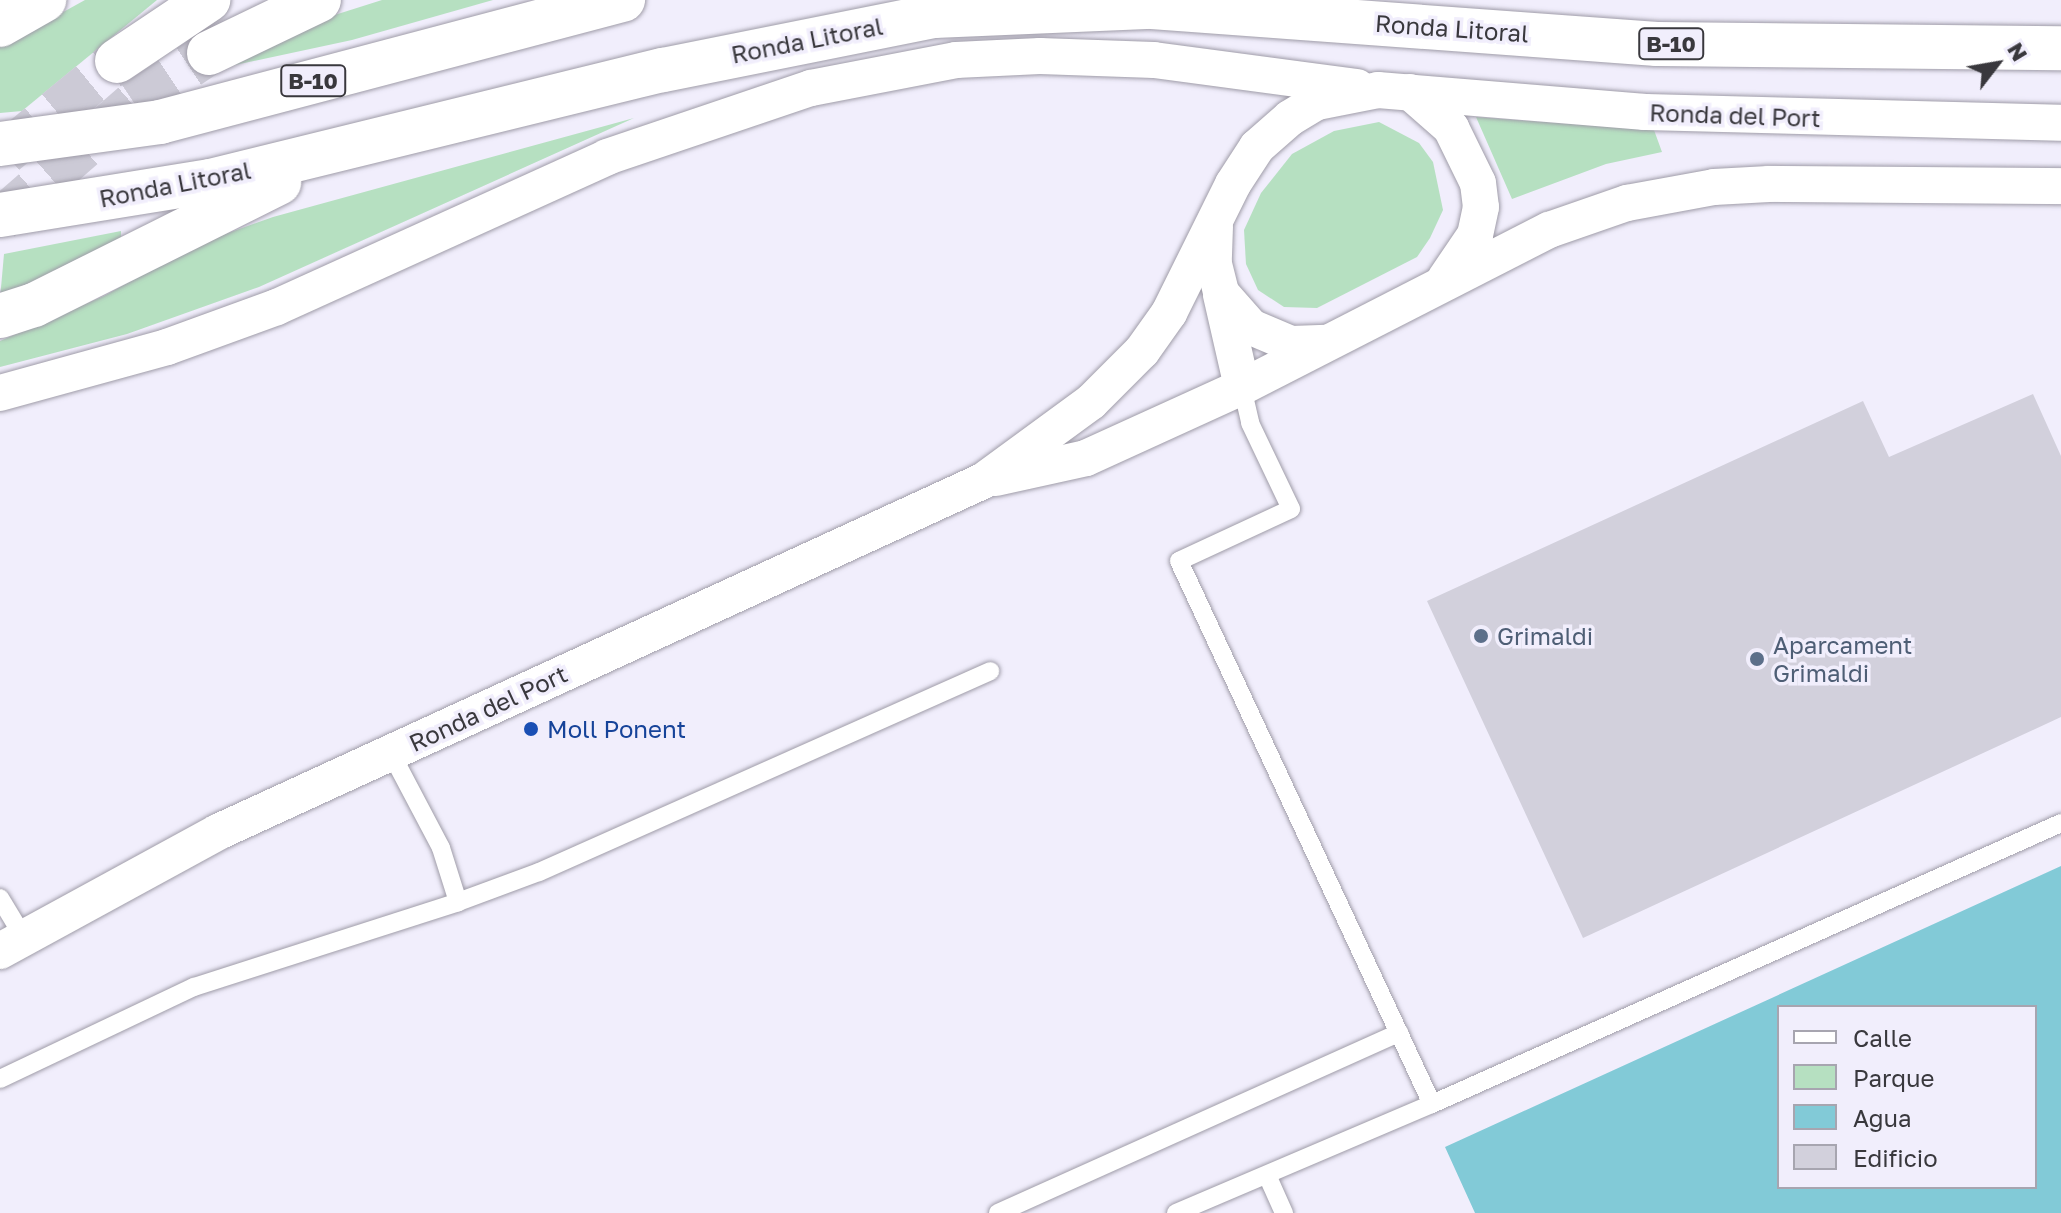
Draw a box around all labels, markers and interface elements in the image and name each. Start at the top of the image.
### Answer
street label: Ronda Litoral [1374,8,1530,48]
street label: Ronda Litoral [729,11,885,69]
north arrow [1957,24,2037,104]
road number: B-10 [1637,26,1705,62]
text: N [2002,37,2034,65]
road number: B-10 [279,63,347,99]
street label: Ronda del Port [1649,98,1821,132]
street label: Ronda Litoral [97,155,253,213]
place label: Grimaldi [1497,622,1593,650]
marker: Grimaldi [1472,627,1490,645]
place label: Aparcament Grimaldi [1773,631,1912,687]
marker: Aparcament Grimaldi [1748,650,1766,668]
street label: Ronda del Port [404,659,572,757]
place label: Moll Ponent [547,715,686,743]
marker: Moll Ponent [522,720,540,738]
legend [1777,1005,2037,1189]
text: Calle [1853,1023,1912,1052]
text: Parque [1853,1063,1934,1092]
text: Agua [1853,1103,1912,1132]
text: Edificio [1853,1143,1938,1172]

